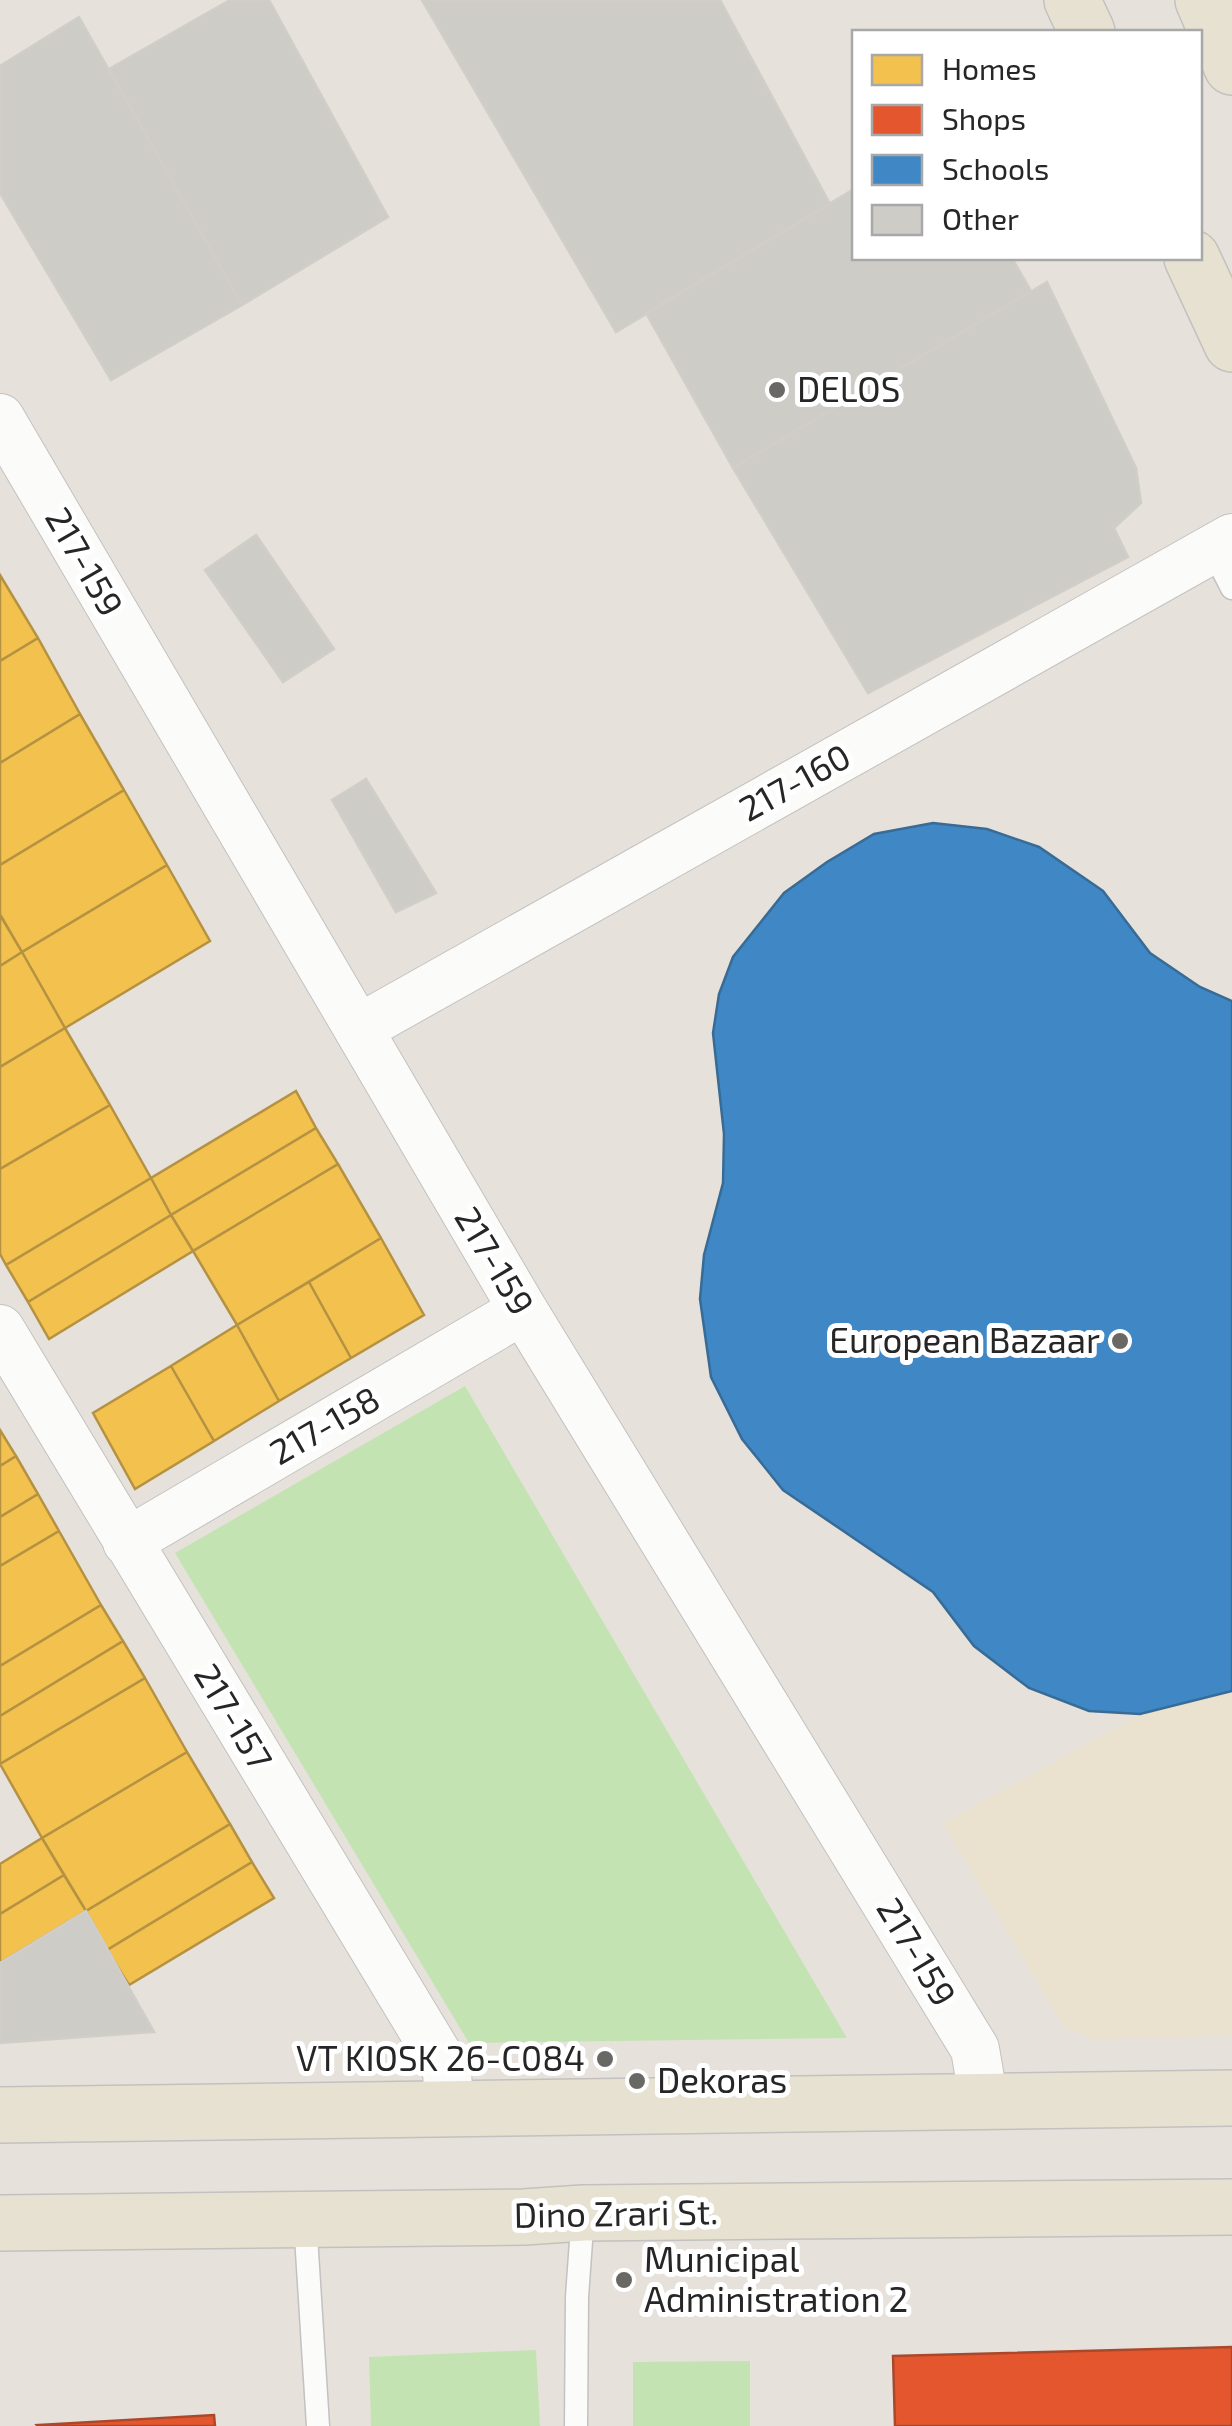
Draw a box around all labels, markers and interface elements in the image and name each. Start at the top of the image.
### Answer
legend [852,30,1202,260]
text: Homes [942,50,1037,86]
text: Shops [942,100,1026,136]
text: Schools [942,150,1049,186]
text: Other [942,200,1019,236]
place label: DELOS [797,367,900,409]
marker: DELOS [766,379,788,401]
street label: 217-159 [38,499,133,623]
street label: 217-160 [731,734,857,829]
street label: 217-159 [447,1199,544,1321]
place label: European Bazaar [829,1318,1100,1360]
marker: European Bazaar [1109,1330,1131,1352]
street label: 217-158 [262,1376,386,1472]
street label: 217-157 [187,1655,283,1777]
street label: 217-159 [869,1890,966,2012]
place label: VT KIOSK 26-C084 [296,2036,585,2078]
marker: VT KIOSK 26-C084 [594,2048,616,2070]
place label: Dekoras [657,2058,787,2100]
marker: Dekoras [626,2070,648,2092]
street label: Dino Zrari St. [513,2189,718,2235]
place label: Municipal Administration 2 [644,2237,908,2319]
marker: Municipal Administration 2 [613,2269,635,2291]

